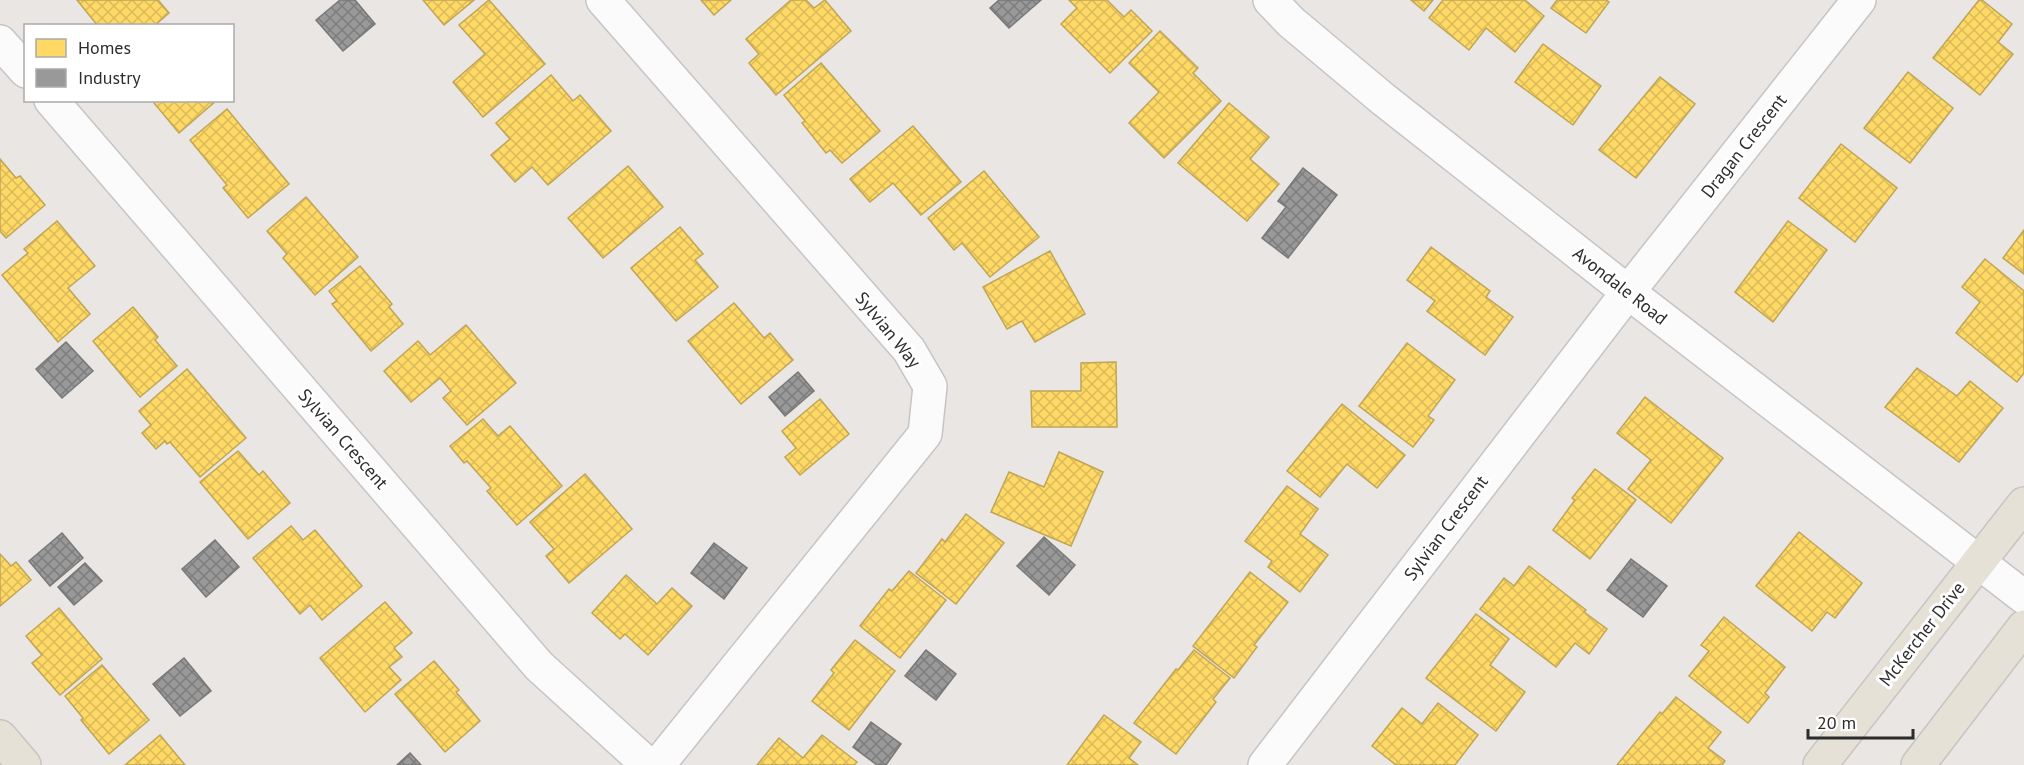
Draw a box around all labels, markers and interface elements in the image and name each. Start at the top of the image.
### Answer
legend [24,24,234,102]
text: Homes [78,36,131,59]
text: Industry [78,66,141,89]
street label: Dragan Crescent [1696,89,1791,202]
street label: Avondale Road [1568,242,1672,330]
street label: Sylvian Way [851,287,926,373]
street label: Sylvian Crescent [293,384,393,494]
street label: Sylvian Crescent [1399,471,1493,585]
street label: McKercher Drive [1874,577,1969,690]
scale bar [1808,702,1913,740]
text: 20 m [1817,711,1856,734]

